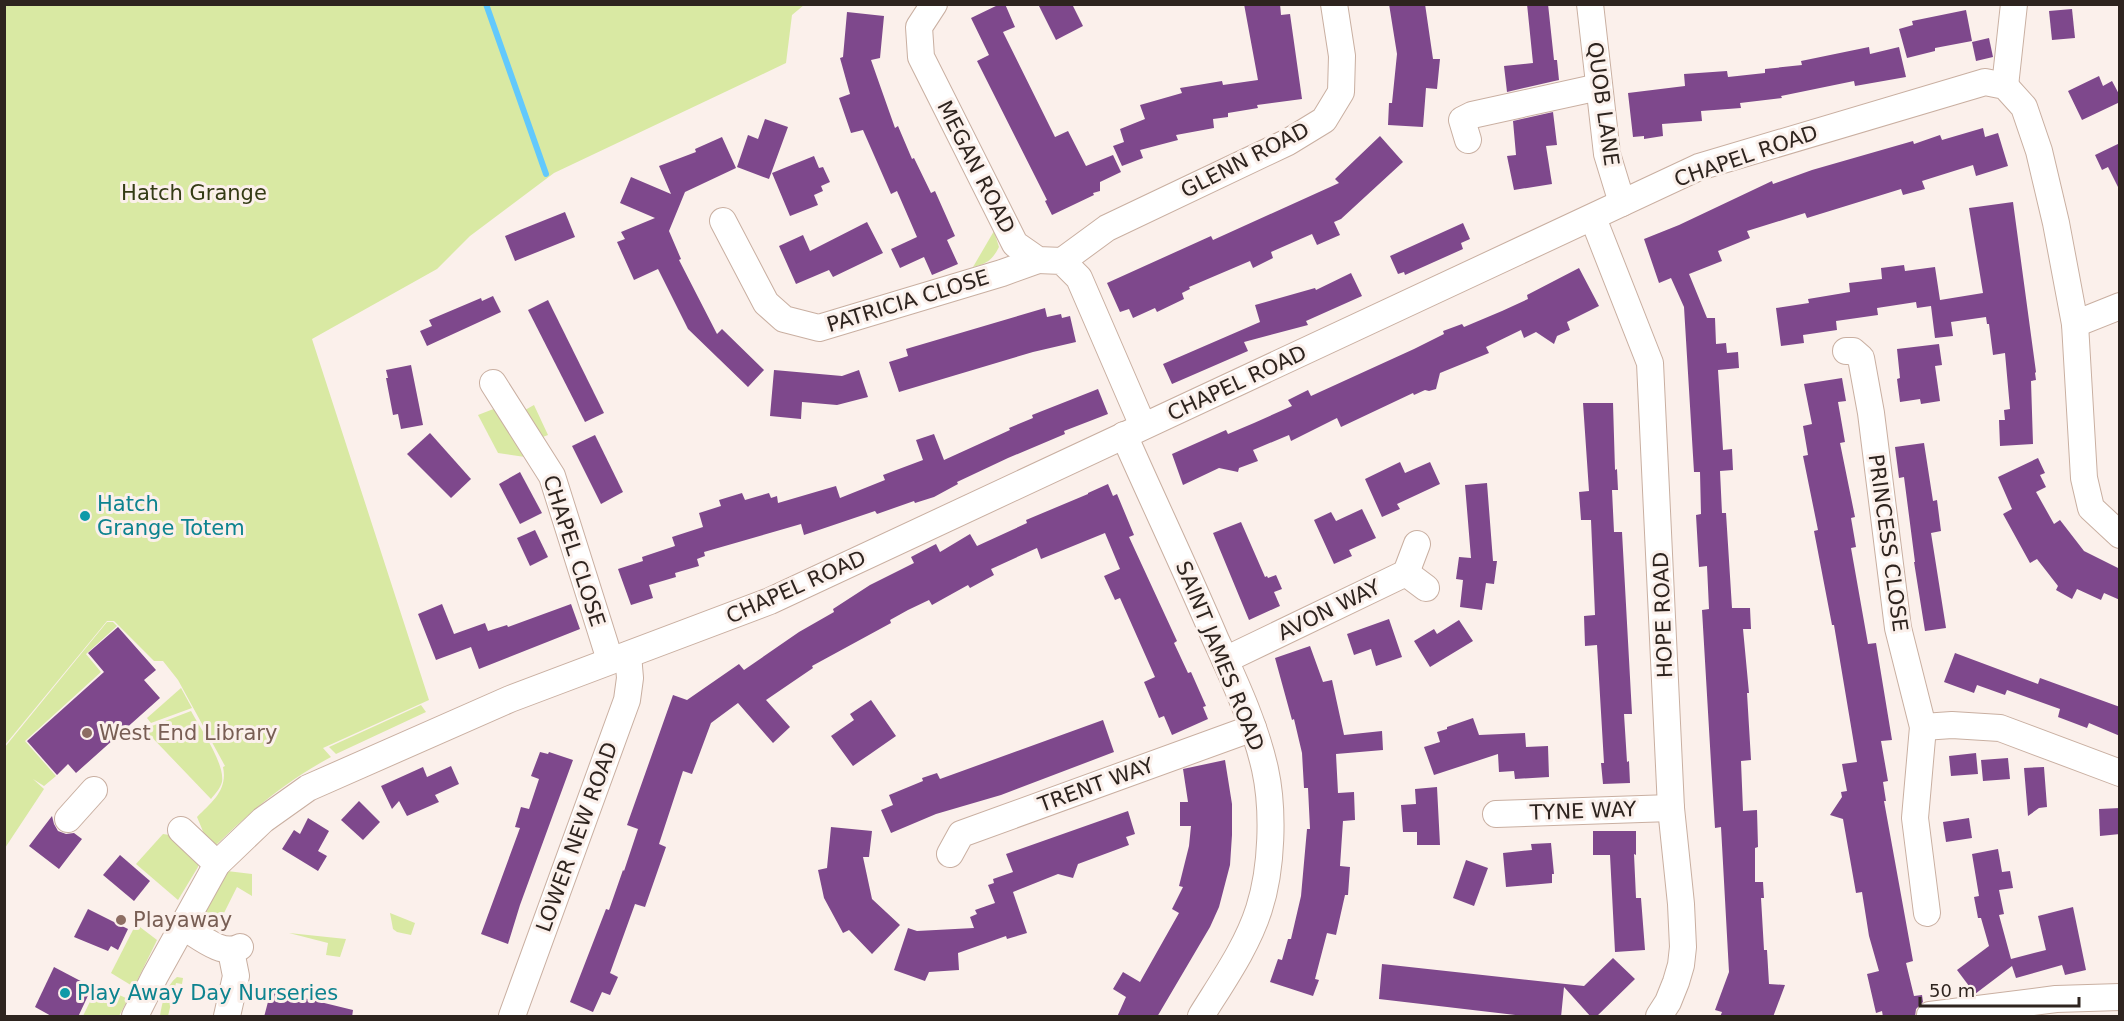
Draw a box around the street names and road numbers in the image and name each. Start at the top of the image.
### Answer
street label: QUOB LANE [1582,40,1624,168]
street label: MEGAN ROAD [932,97,1020,237]
street label: GLENN ROAD [1177,117,1313,203]
street label: CHAPEL ROAD [1671,120,1821,192]
street label: PATRICIA CLOSE [824,265,992,337]
street label: CHAPEL ROAD [1164,340,1310,426]
street label: PRINCESS CLOSE [1864,453,1912,633]
street label: CHAPEL CLOSE [538,472,610,630]
street label: CHAPEL ROAD [722,545,870,629]
street label: HOPE ROAD [1649,552,1677,678]
street label: SAINT JAMES ROAD [1171,558,1269,754]
street label: AVON WAY [1274,575,1384,645]
street label: LOWER NEW ROAD [531,739,623,935]
street label: TRENT WAY [1034,753,1157,817]
street label: TYNE WAY [1528,797,1637,825]

